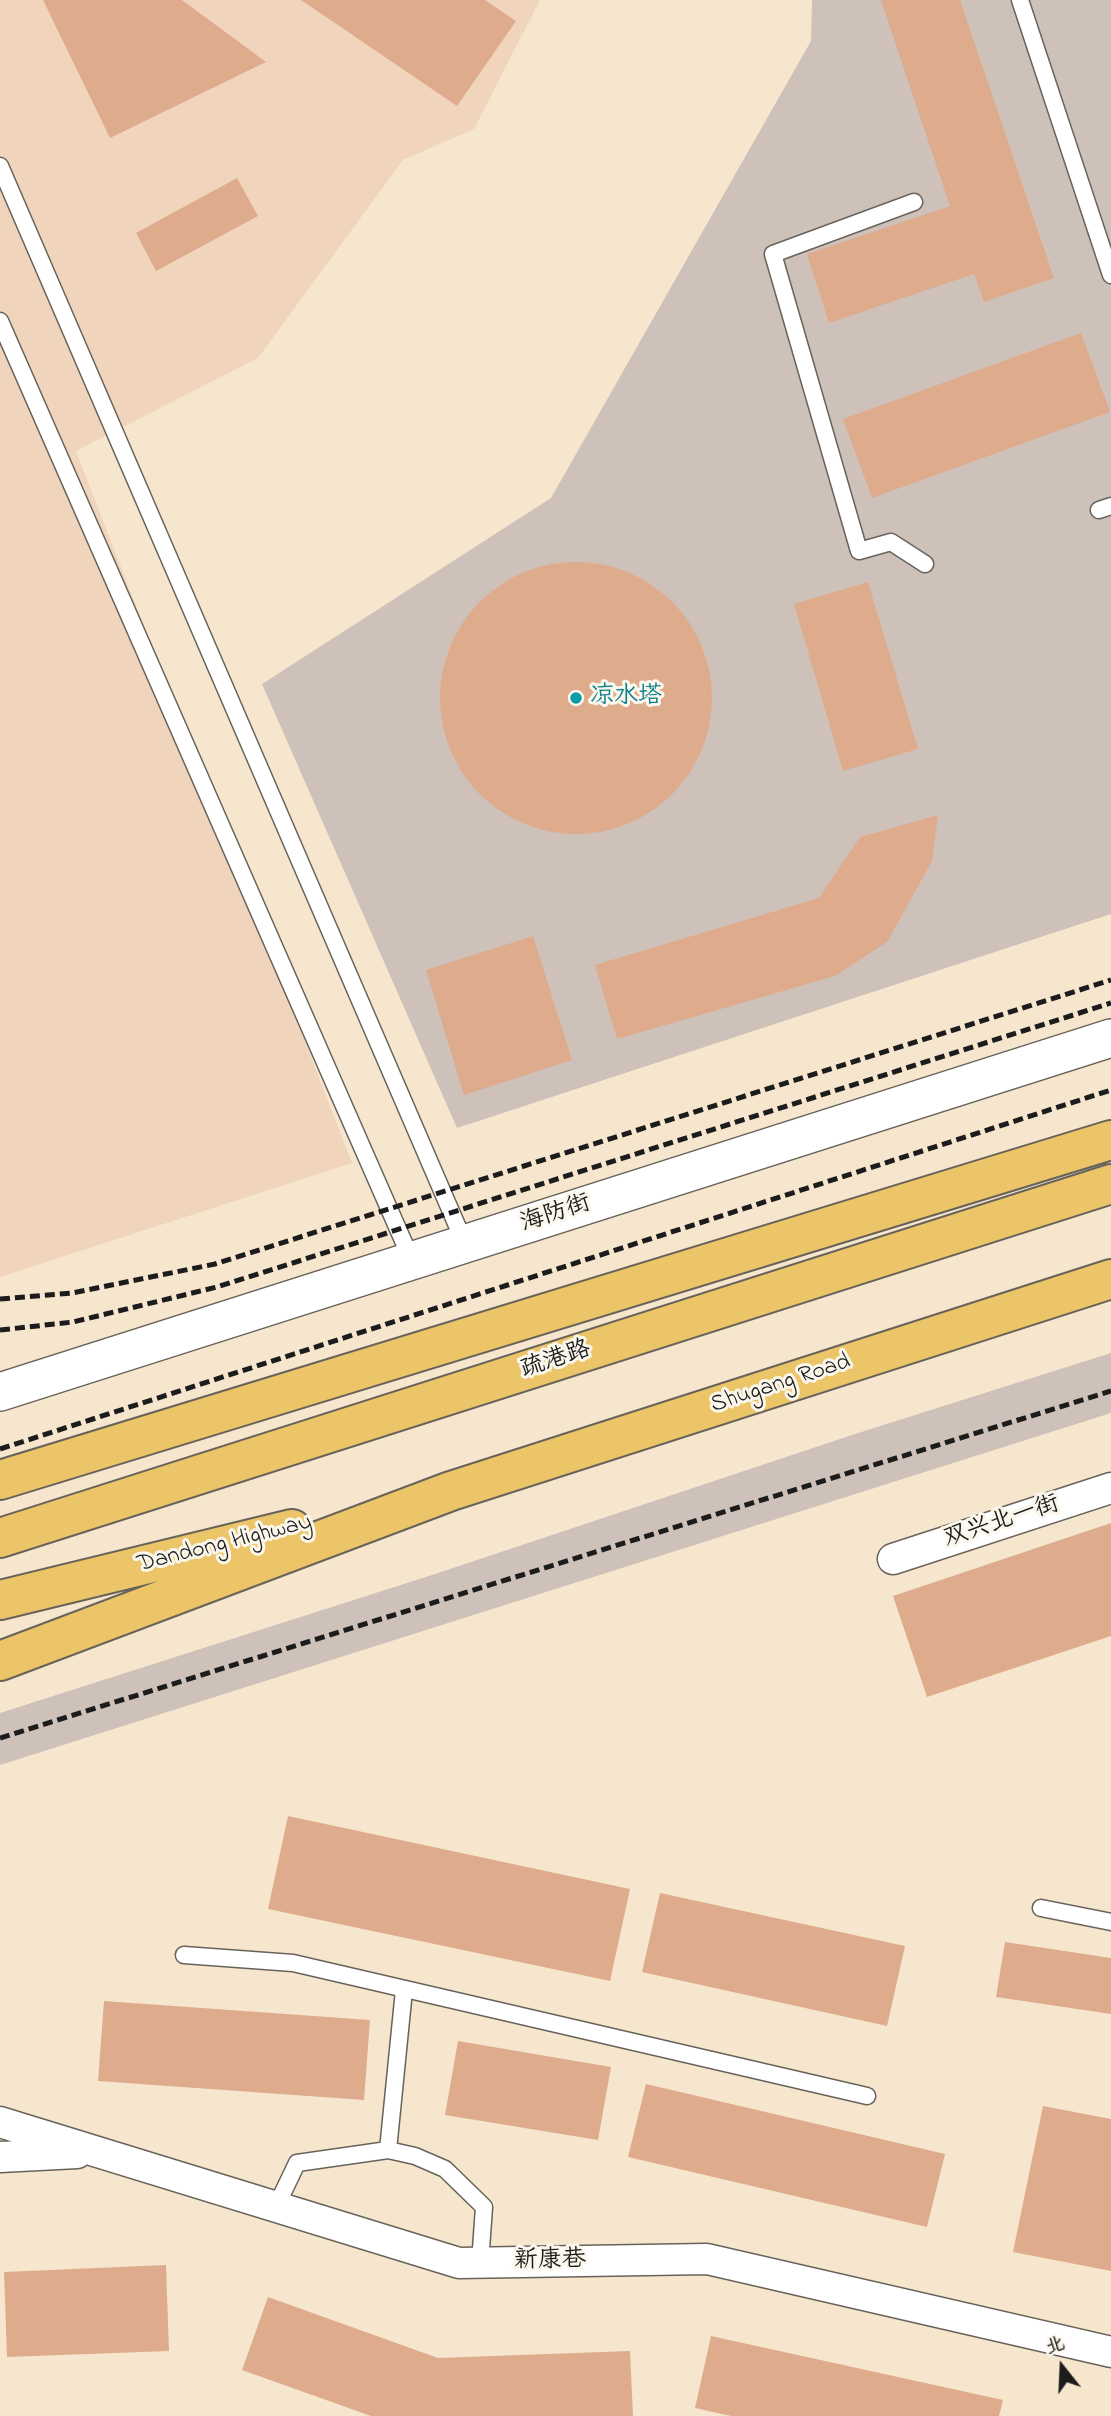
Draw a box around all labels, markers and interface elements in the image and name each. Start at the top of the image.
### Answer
place label: 凉水塔 [590,684,662,712]
marker: 凉水塔 [568,690,584,706]
street label: 海防街 [517,1190,595,1240]
street label: 疏港路 [517,1336,595,1386]
street label: Shugang Road [708,1349,854,1421]
street label: 双兴北一街 [940,1491,1064,1555]
street label: Dandong Highway [135,1509,315,1581]
street label: 新康巷 [514,2247,586,2277]
text: 北 [1042,2331,1069,2362]
north arrow [1027,2332,1097,2402]

